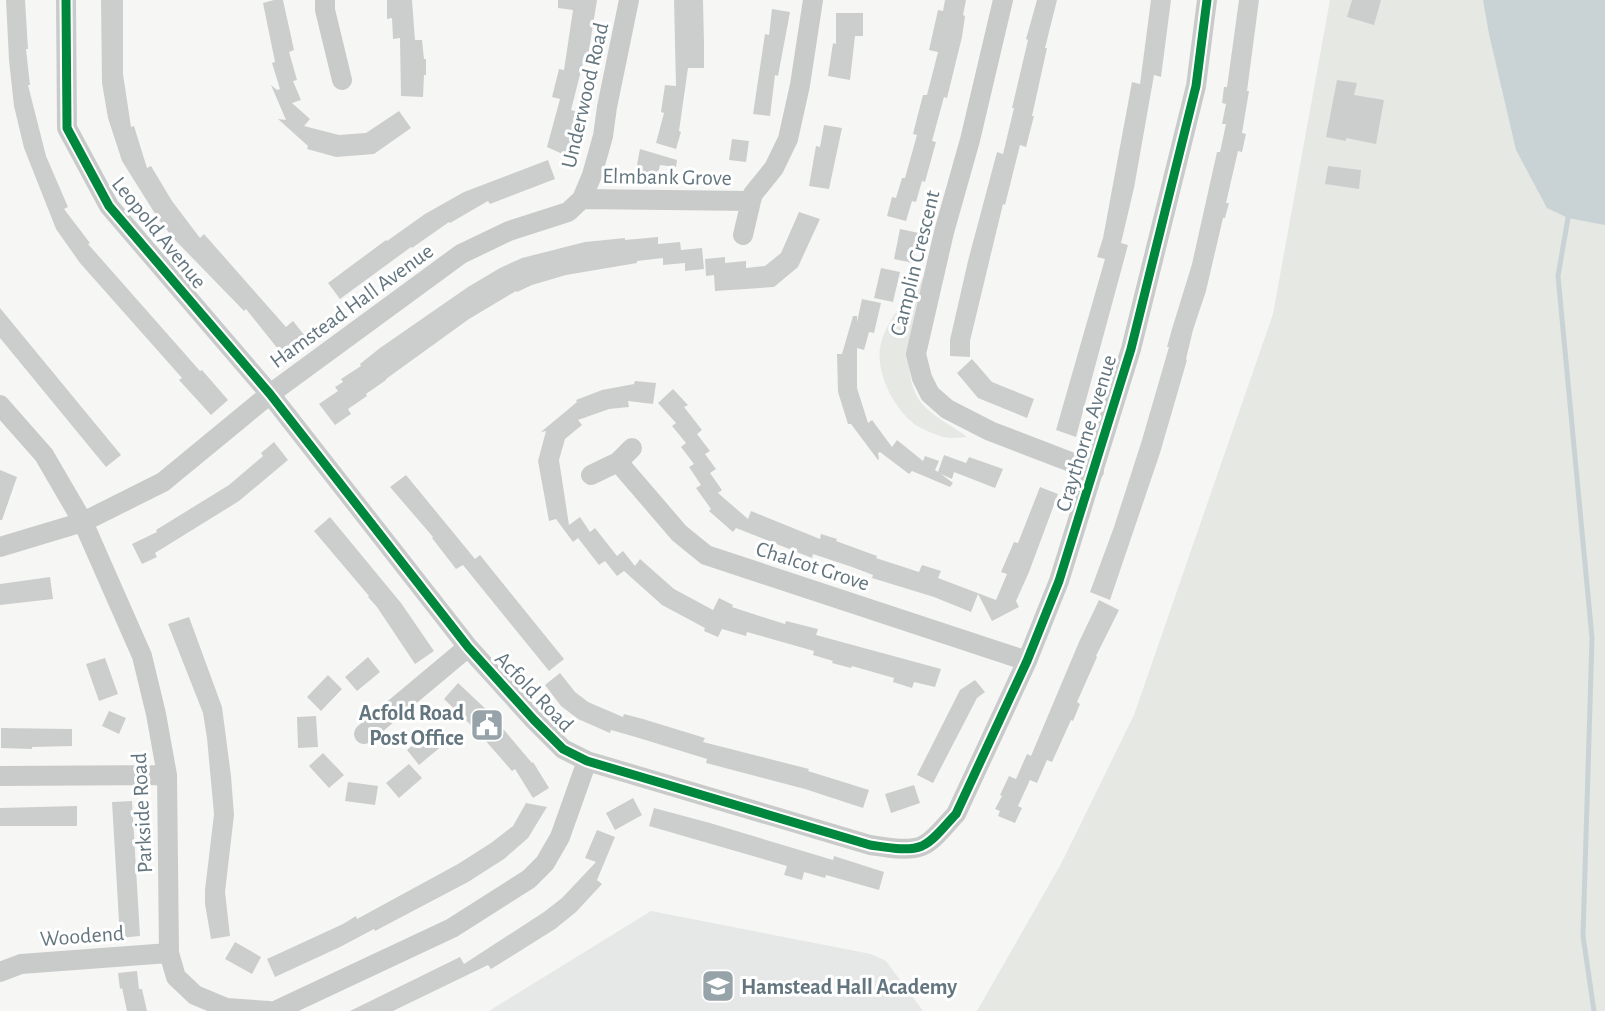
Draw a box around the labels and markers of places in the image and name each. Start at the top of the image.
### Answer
place label: Acfold Road Post Office [359,702,464,749]
public building icon: Acfold Road Post Office [469,707,505,743]
school or university icon: Hamstead Hall Academy [700,968,736,1004]
place label: Hamstead Hall Academy [741,976,957,999]

